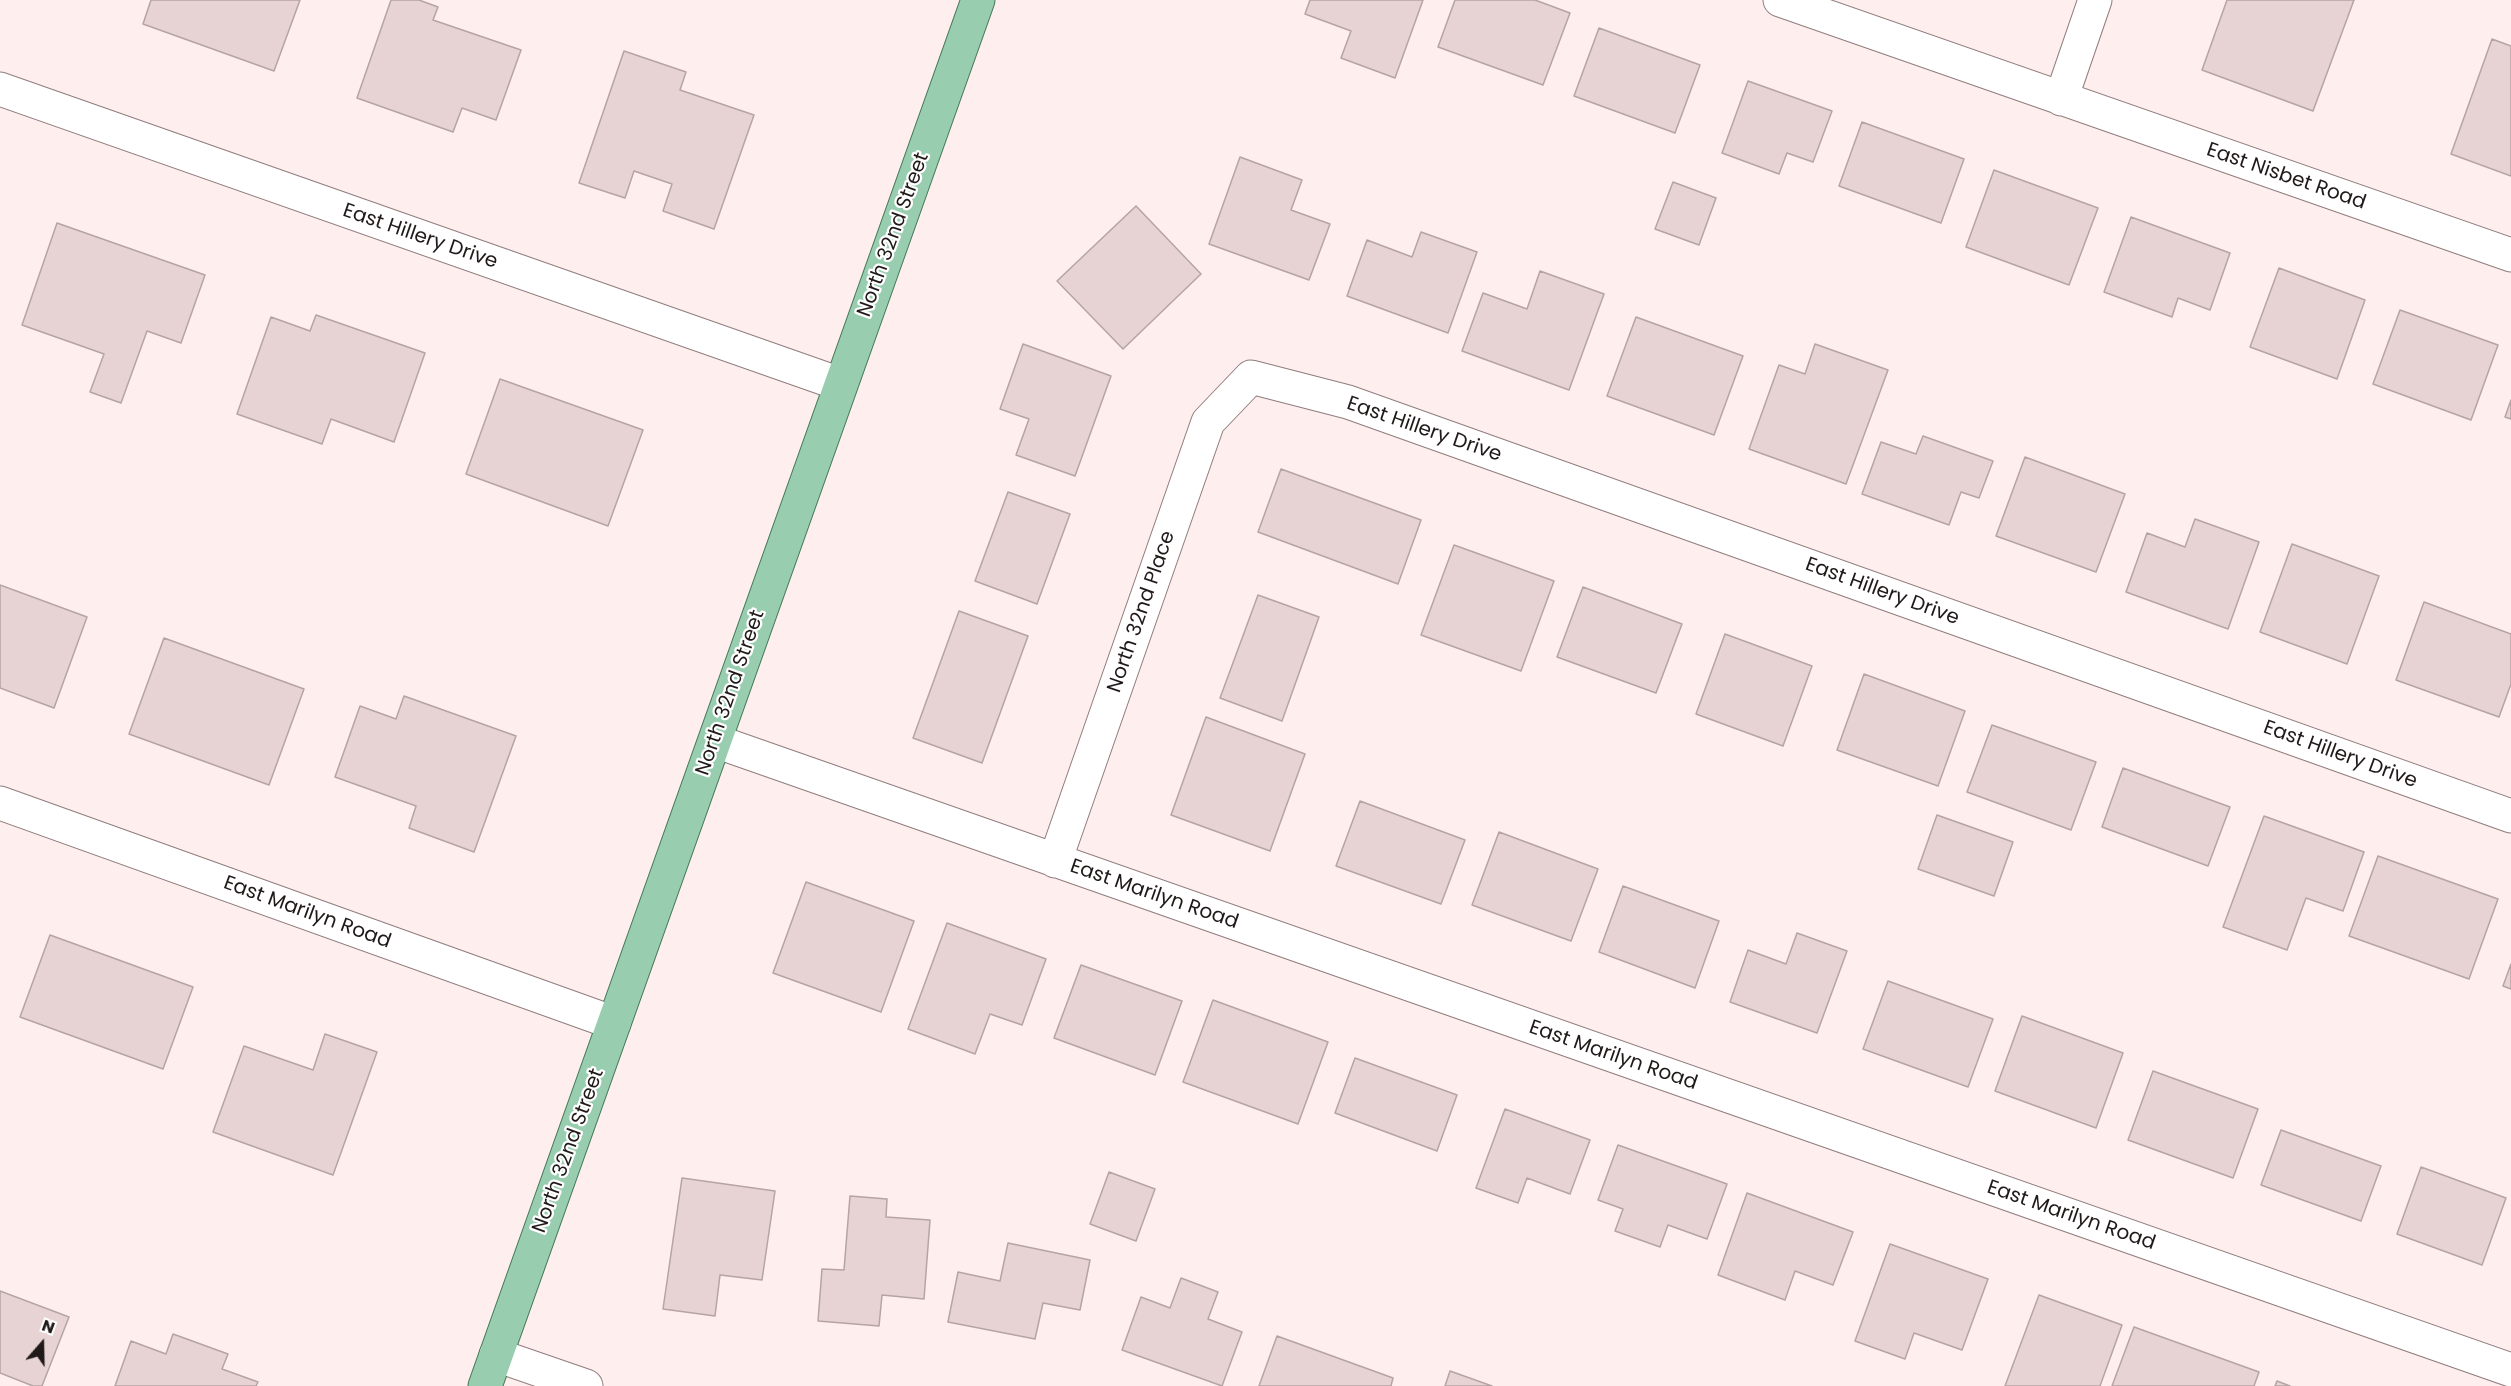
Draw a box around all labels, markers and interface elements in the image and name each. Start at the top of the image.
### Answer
street label: East Nisbet Road [2203,139,2369,215]
street label: North 32nd Street [853,149,935,321]
street label: East Hillery Drive [339,199,501,275]
street label: East Hillery Drive [1343,392,1505,468]
street label: North 32nd Place [1103,528,1181,696]
street label: East Hillery Drive [1802,553,1962,631]
street label: North 32nd Street [691,607,771,779]
street label: East Hillery Drive [2260,716,2420,794]
street label: East Marilyn Road [1067,855,1241,935]
street label: East Marilyn Road [220,872,394,954]
street label: East Marilyn Road [1526,1016,1700,1096]
street label: North 32nd Street [528,1065,610,1237]
street label: East Marilyn Road [1984,1176,2158,1256]
north arrow [12,1314,72,1374]
text: N [39,1314,58,1339]

